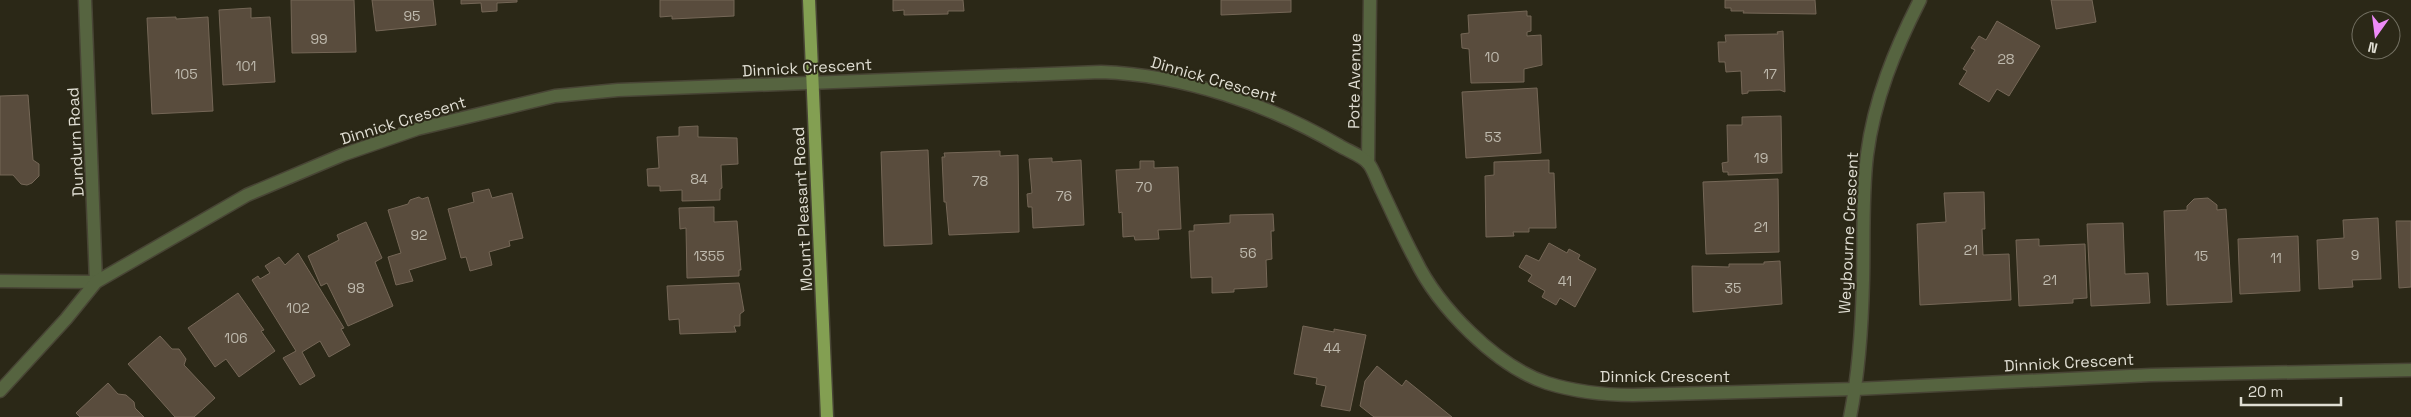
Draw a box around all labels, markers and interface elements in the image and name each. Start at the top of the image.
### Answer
house number: 95 [404,7,420,25]
north arrow [2351,10,2401,60]
house number: 99 [310,30,328,48]
street label: Pote Avenue [1343,33,1366,129]
text: N [2366,38,2380,57]
house number: 10 [1485,48,1499,66]
house number: 28 [1997,50,2015,68]
street label: Dinnick Crescent [1148,51,1279,108]
street label: Dinnick Crescent [741,54,873,81]
house number: 101 [236,57,256,75]
house number: 105 [174,65,198,83]
house number: 17 [1763,65,1777,83]
street label: Dundurn Road [62,87,89,197]
street label: Dinnick Crescent [338,91,469,150]
street label: Mount Pleasant Road [788,126,817,292]
house number: 53 [1485,128,1501,146]
house number: 19 [1754,149,1768,167]
street label: Weybourne Crescent [1834,151,1863,315]
house number: 84 [690,170,708,188]
house number: 78 [972,172,989,190]
house number: 70 [1136,178,1152,196]
house number: 76 [1056,187,1072,205]
house number: 21 [1754,218,1768,236]
house number: 92 [410,226,428,244]
house number: 21 [1964,241,1978,259]
house number: 56 [1240,244,1256,262]
house number: 9 [2351,246,2359,264]
house number: 1355 [693,247,725,265]
house number: 15 [2194,247,2208,265]
house number: 11 [2270,249,2282,267]
house number: 21 [2043,271,2057,289]
house number: 41 [1558,272,1572,290]
house number: 98 [347,279,365,297]
house number: 35 [1725,279,1741,297]
house number: 102 [286,299,310,317]
house number: 106 [224,329,248,347]
house number: 44 [1323,339,1341,357]
street label: Dinnick Crescent [2003,349,2135,376]
street label: Dinnick Crescent [1600,366,1730,387]
scale bar [2241,374,2341,406]
text: 20 m [2248,382,2283,401]

